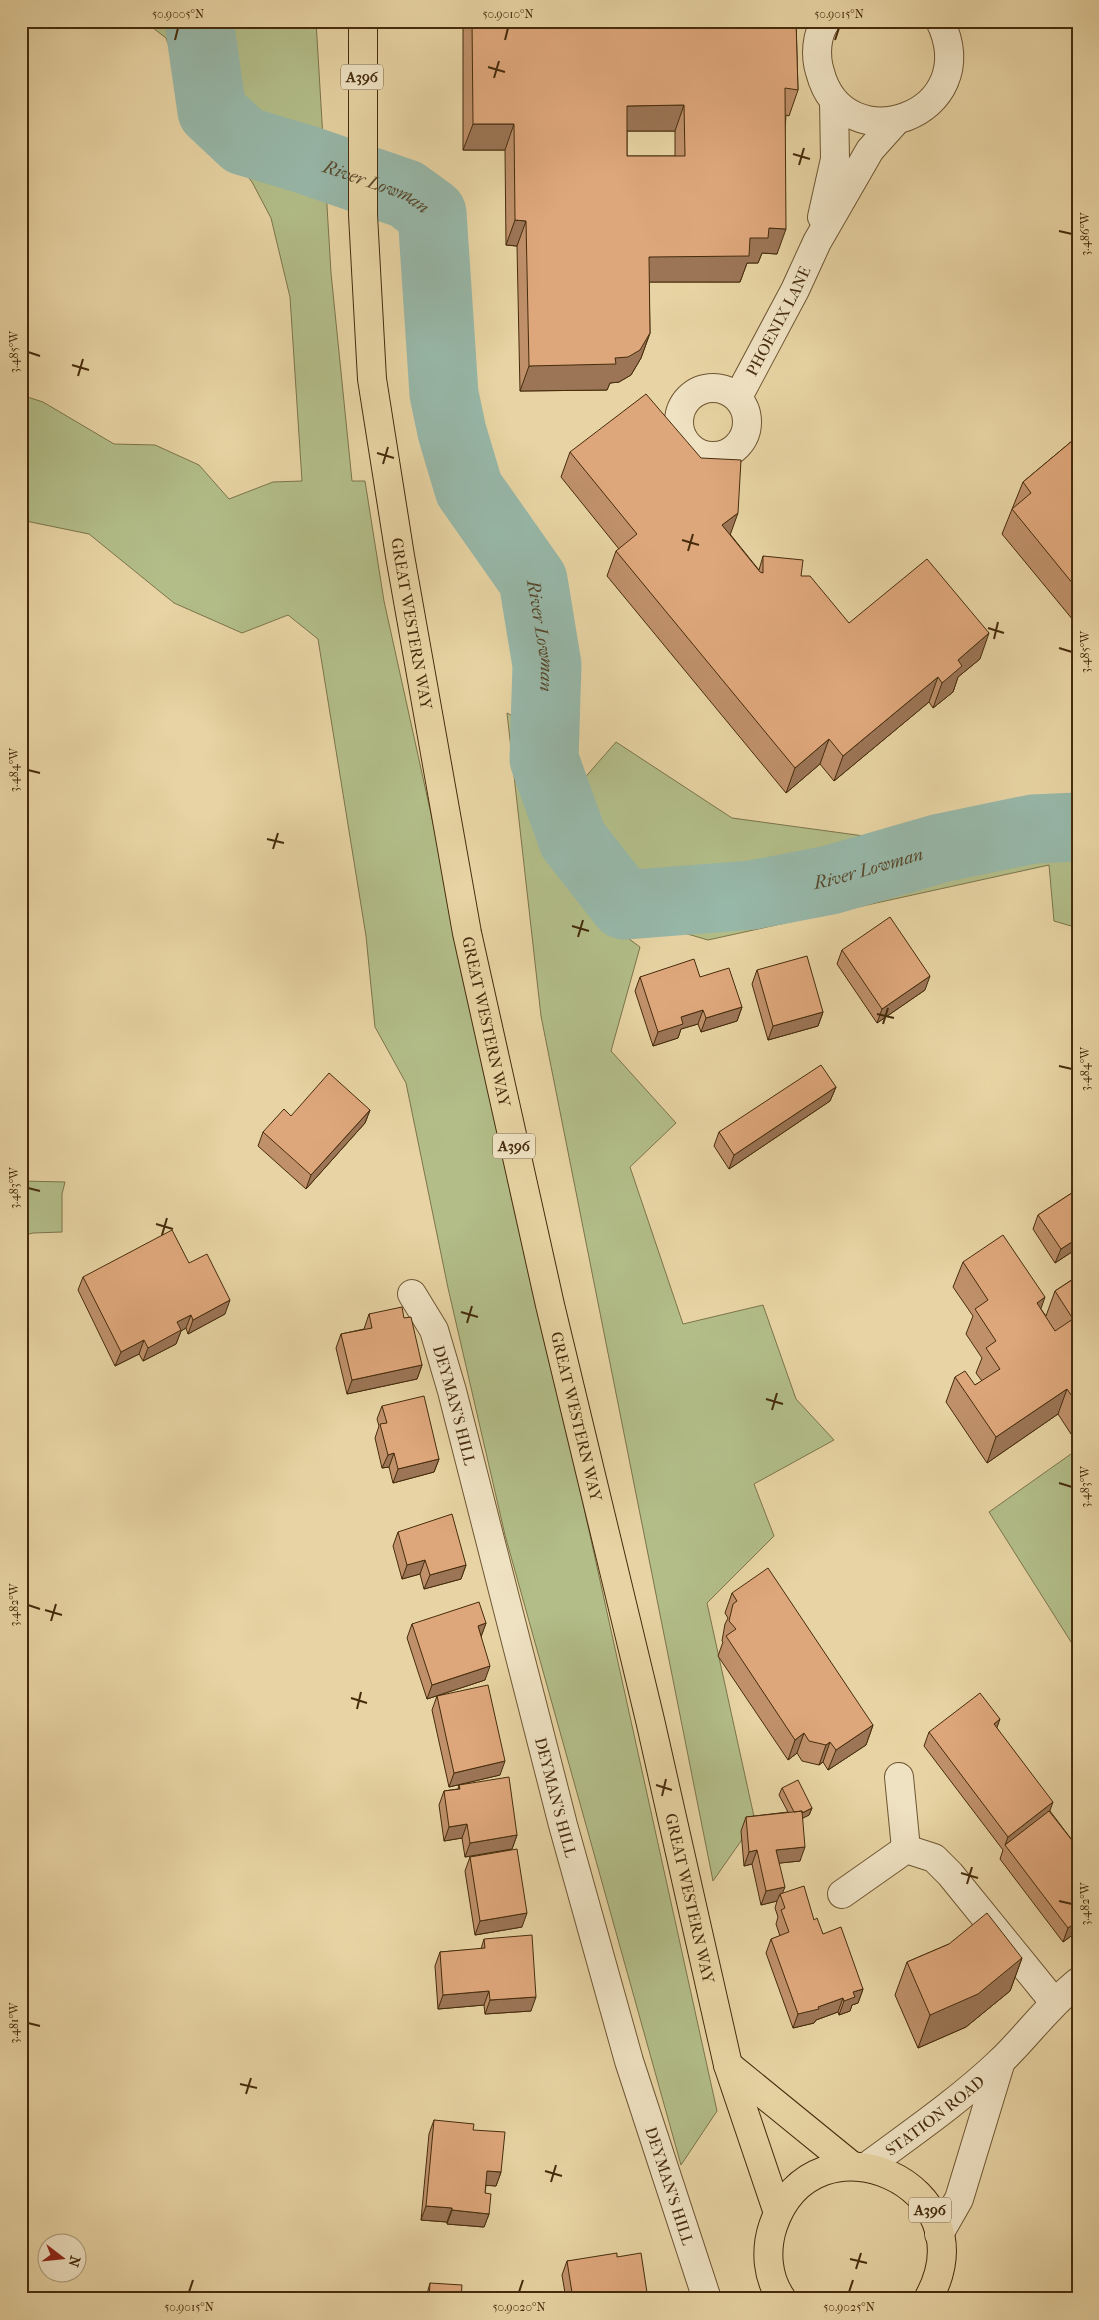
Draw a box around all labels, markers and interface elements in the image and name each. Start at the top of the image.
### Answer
text: 50.9005°N [152,7,204,21]
text: 50.9010°N [482,7,534,21]
text: 50.9015°N [814,7,864,21]
road number: A396 [341,64,383,90]
water label: River Lowman [320,156,433,218]
text: 3.486°W [1078,211,1092,256]
street label: PHOENIX LANE [742,263,814,379]
text: 3.485°W [7,330,21,373]
street label: GREAT WESTERN WAY [388,536,437,712]
water label: River Lowman [523,577,558,692]
text: 3.485°W [1078,630,1092,673]
text: 3.484°W [7,747,21,792]
water label: River Lowman [811,843,925,894]
street label: GREAT WESTERN WAY [459,935,515,1109]
text: 3.484°W [1078,1046,1092,1091]
road number: A396 [493,1134,535,1158]
text: 3.483°W [7,1166,21,1209]
street label: GREAT WESTERN WAY [547,1330,607,1504]
street label: DEYMAN'S HILL [429,1343,480,1467]
text: 3.483°W [1078,1465,1092,1508]
text: 3.482°W [7,1582,21,1626]
street label: DEYMAN'S HILL [531,1735,581,1860]
street label: GREAT WESTERN WAY [662,1811,719,1986]
text: 3.482°W [1078,1881,1092,1925]
text: 3.481°W [7,2001,21,2044]
street label: STATION ROAD [881,2071,988,2159]
street label: DEYMAN'S HILL [642,2124,698,2248]
road number: A396 [909,2198,951,2222]
north arrow [38,2232,88,2282]
text: N [64,2254,84,2269]
text: 50.9015°N [164,2300,214,2314]
text: 50.9020°N [492,2300,546,2314]
text: 50.9025°N [823,2300,875,2314]

